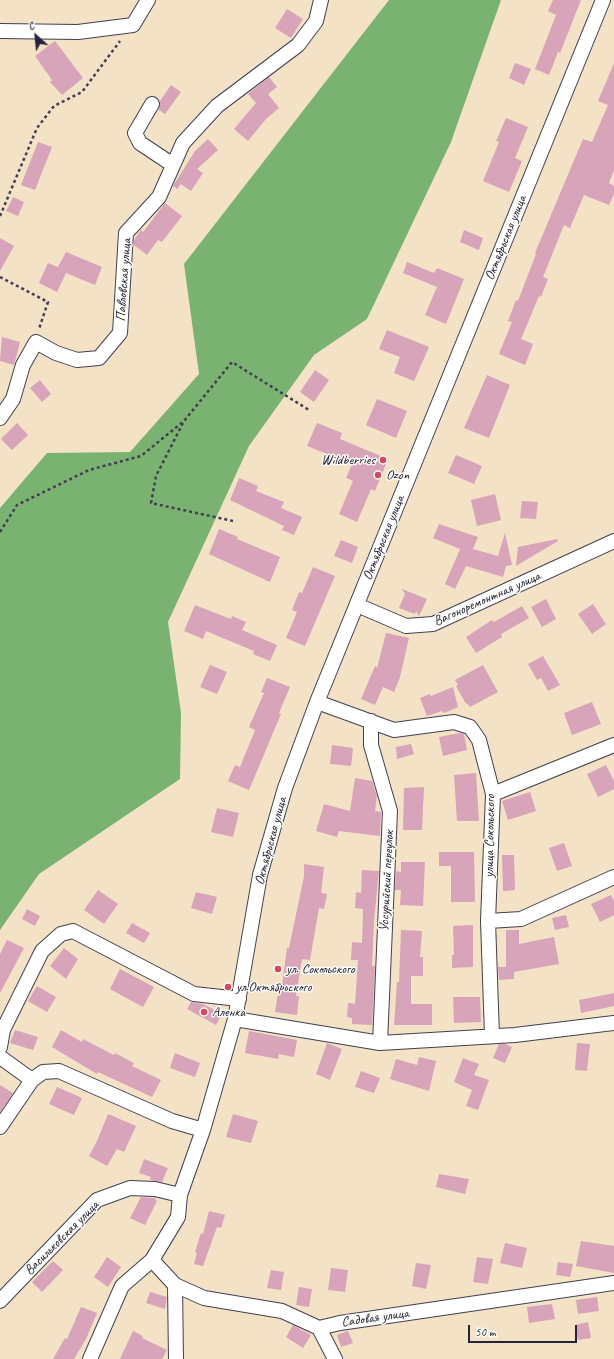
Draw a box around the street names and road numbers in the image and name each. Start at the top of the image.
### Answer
street label: Октябрьская улица [481,193,531,283]
street label: Павловская улица [113,238,135,322]
street label: Октябрьская улица [359,493,409,583]
street label: Вагоноремонтная улица [431,568,543,630]
street label: улица Сокольского [481,794,499,878]
street label: Октябрьская улица [251,795,291,887]
street label: Уссурийский переулок [376,830,398,932]
street label: Васильковская улица [21,1197,103,1279]
street label: Садовая улица [340,1305,410,1331]

